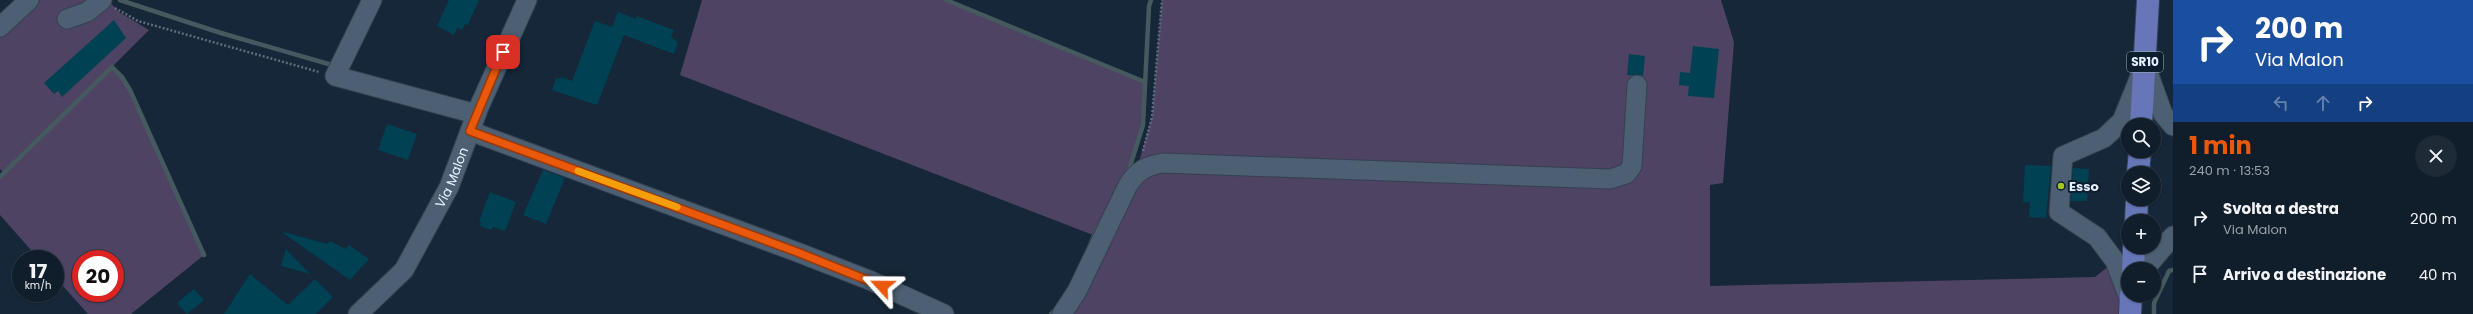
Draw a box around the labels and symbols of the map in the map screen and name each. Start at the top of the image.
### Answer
pin [486,35,520,69]
road number: SR10 [2127,52,2163,72]
street label: Via Malon [431,145,473,211]
place label: Esso [2069,177,2099,196]
marker: Esso [2056,181,2066,191]
speed limit sign: 20 [72,250,124,302]
position arrow [861,265,903,307]

